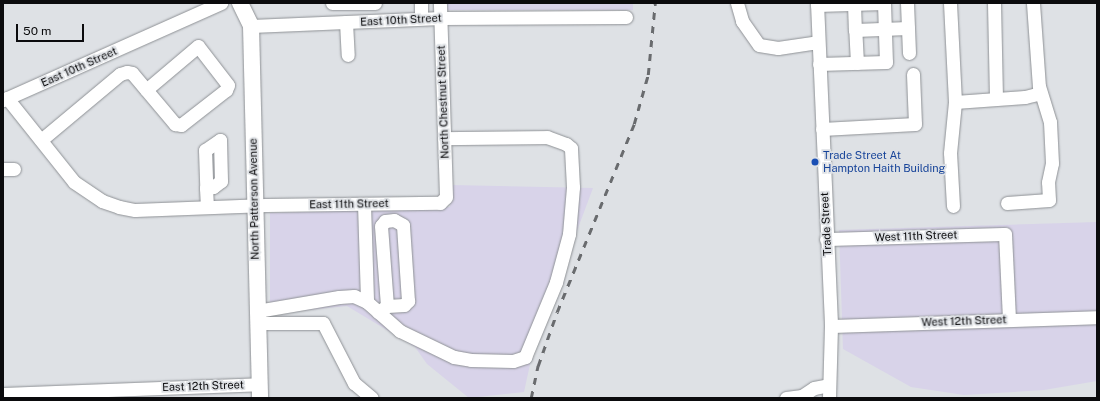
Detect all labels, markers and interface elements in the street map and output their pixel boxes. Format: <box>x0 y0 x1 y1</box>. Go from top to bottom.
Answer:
street label: East 10th Street <box>360 11 442 29</box>
scale bar <box>18 16 86 42</box>
text: 50 m <box>23 24 51 38</box>
street label: East 10th Street <box>39 44 119 90</box>
street label: North Chestnut Street <box>434 45 452 159</box>
street label: North Patterson Avenue <box>246 138 262 260</box>
place label: Trade Street At Hampton Haith Building <box>823 149 945 175</box>
marker: Trade Street At Hampton Haith Building <box>810 157 820 167</box>
street label: Trade Street <box>818 192 834 256</box>
street label: East 11th Street <box>309 197 389 211</box>
street label: West 11th Street <box>874 228 958 244</box>
street label: West 12th Street <box>921 313 1007 329</box>
street label: East 12th Street <box>162 378 244 394</box>

